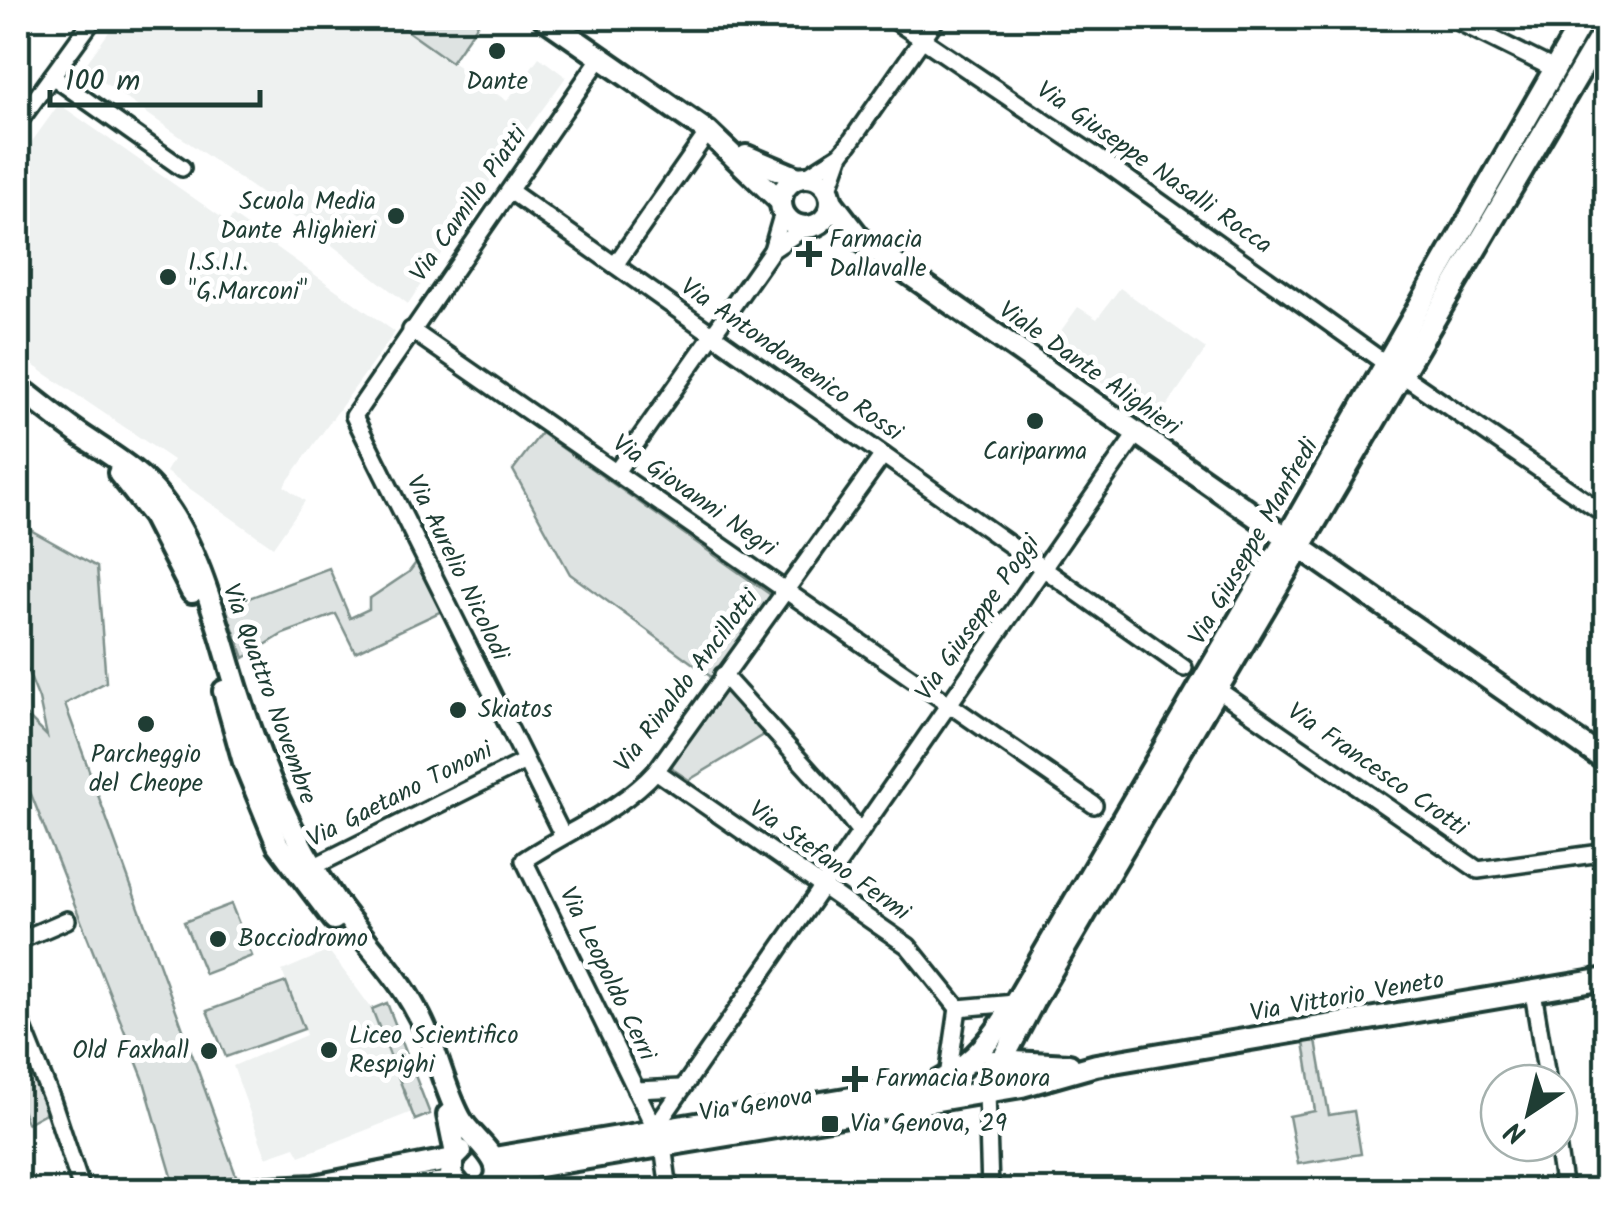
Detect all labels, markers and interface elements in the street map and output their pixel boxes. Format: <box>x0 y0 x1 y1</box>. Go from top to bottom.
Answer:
marker: Dante <box>486 40 508 62</box>
scale bar <box>50 45 260 107</box>
text: 100 m <box>65 58 140 106</box>
place label: Dante <box>466 62 528 102</box>
street label: Via Giuseppe Nasalli Rocca <box>1028 71 1280 265</box>
street label: Via Camillo Piatti <box>400 116 539 291</box>
place label: Scuola Media Dante Alighieri <box>220 182 377 251</box>
marker: Scuola Media Dante Alighieri <box>385 205 407 227</box>
place label: Farmacia Dallavalle <box>829 220 927 289</box>
place label: I.S.I.I. "G.Marconi" <box>188 243 307 312</box>
marker: Farmacia Dallavalle <box>798 243 820 265</box>
marker: I.S.I.I. "G.Marconi" <box>157 266 179 288</box>
street label: Via Antondomenico Rossi <box>672 268 911 453</box>
street label: Viale Dante Alighieri <box>990 291 1189 447</box>
marker: Cariparma <box>1024 410 1046 432</box>
street label: Via Giovanni Negri <box>604 424 785 568</box>
street label: Via Giuseppe Manfredi <box>1178 430 1330 653</box>
place label: Cariparma <box>983 432 1087 472</box>
street label: Via Aurelio Nicolodi <box>395 468 520 669</box>
street label: Via Giuseppe Poggi <box>905 525 1051 710</box>
street label: Via Quattro Novembre <box>210 578 328 810</box>
street label: Via Rinaldo Ancillotti <box>605 580 770 781</box>
place label: Skiatos <box>478 690 553 730</box>
street label: Via Francesco Crotti <box>1278 693 1476 848</box>
marker: Skiatos <box>447 699 469 721</box>
marker: Parcheggio del Cheope <box>135 713 157 735</box>
street label: Via Gaetano Tononi <box>300 730 501 859</box>
place label: Parcheggio del Cheope <box>89 735 203 804</box>
street label: Via Stefano Fermi <box>740 790 919 932</box>
street label: Via Leopoldo Cerri <box>548 880 667 1069</box>
place label: Bocciodromo <box>238 919 368 959</box>
marker: Bocciodromo <box>207 928 229 950</box>
street label: Via Vittorio Veneto <box>1247 960 1447 1034</box>
place label: Liceo Scientifico Respighi <box>349 1016 519 1085</box>
place label: Old Faxhall <box>72 1031 189 1071</box>
marker: Liceo Scientifico Respighi <box>318 1039 340 1061</box>
marker: Old Faxhall <box>198 1040 220 1062</box>
place label: Farmacia Bonora <box>875 1059 1050 1099</box>
north arrow <box>1479 1063 1579 1163</box>
marker: Farmacia Bonora <box>844 1068 866 1090</box>
street label: Via Genova <box>696 1076 816 1134</box>
place label: Via Genova, 29 <box>850 1104 1007 1144</box>
text: N <box>1496 1108 1536 1155</box>
marker: Via Genova, 29 <box>819 1113 841 1135</box>

